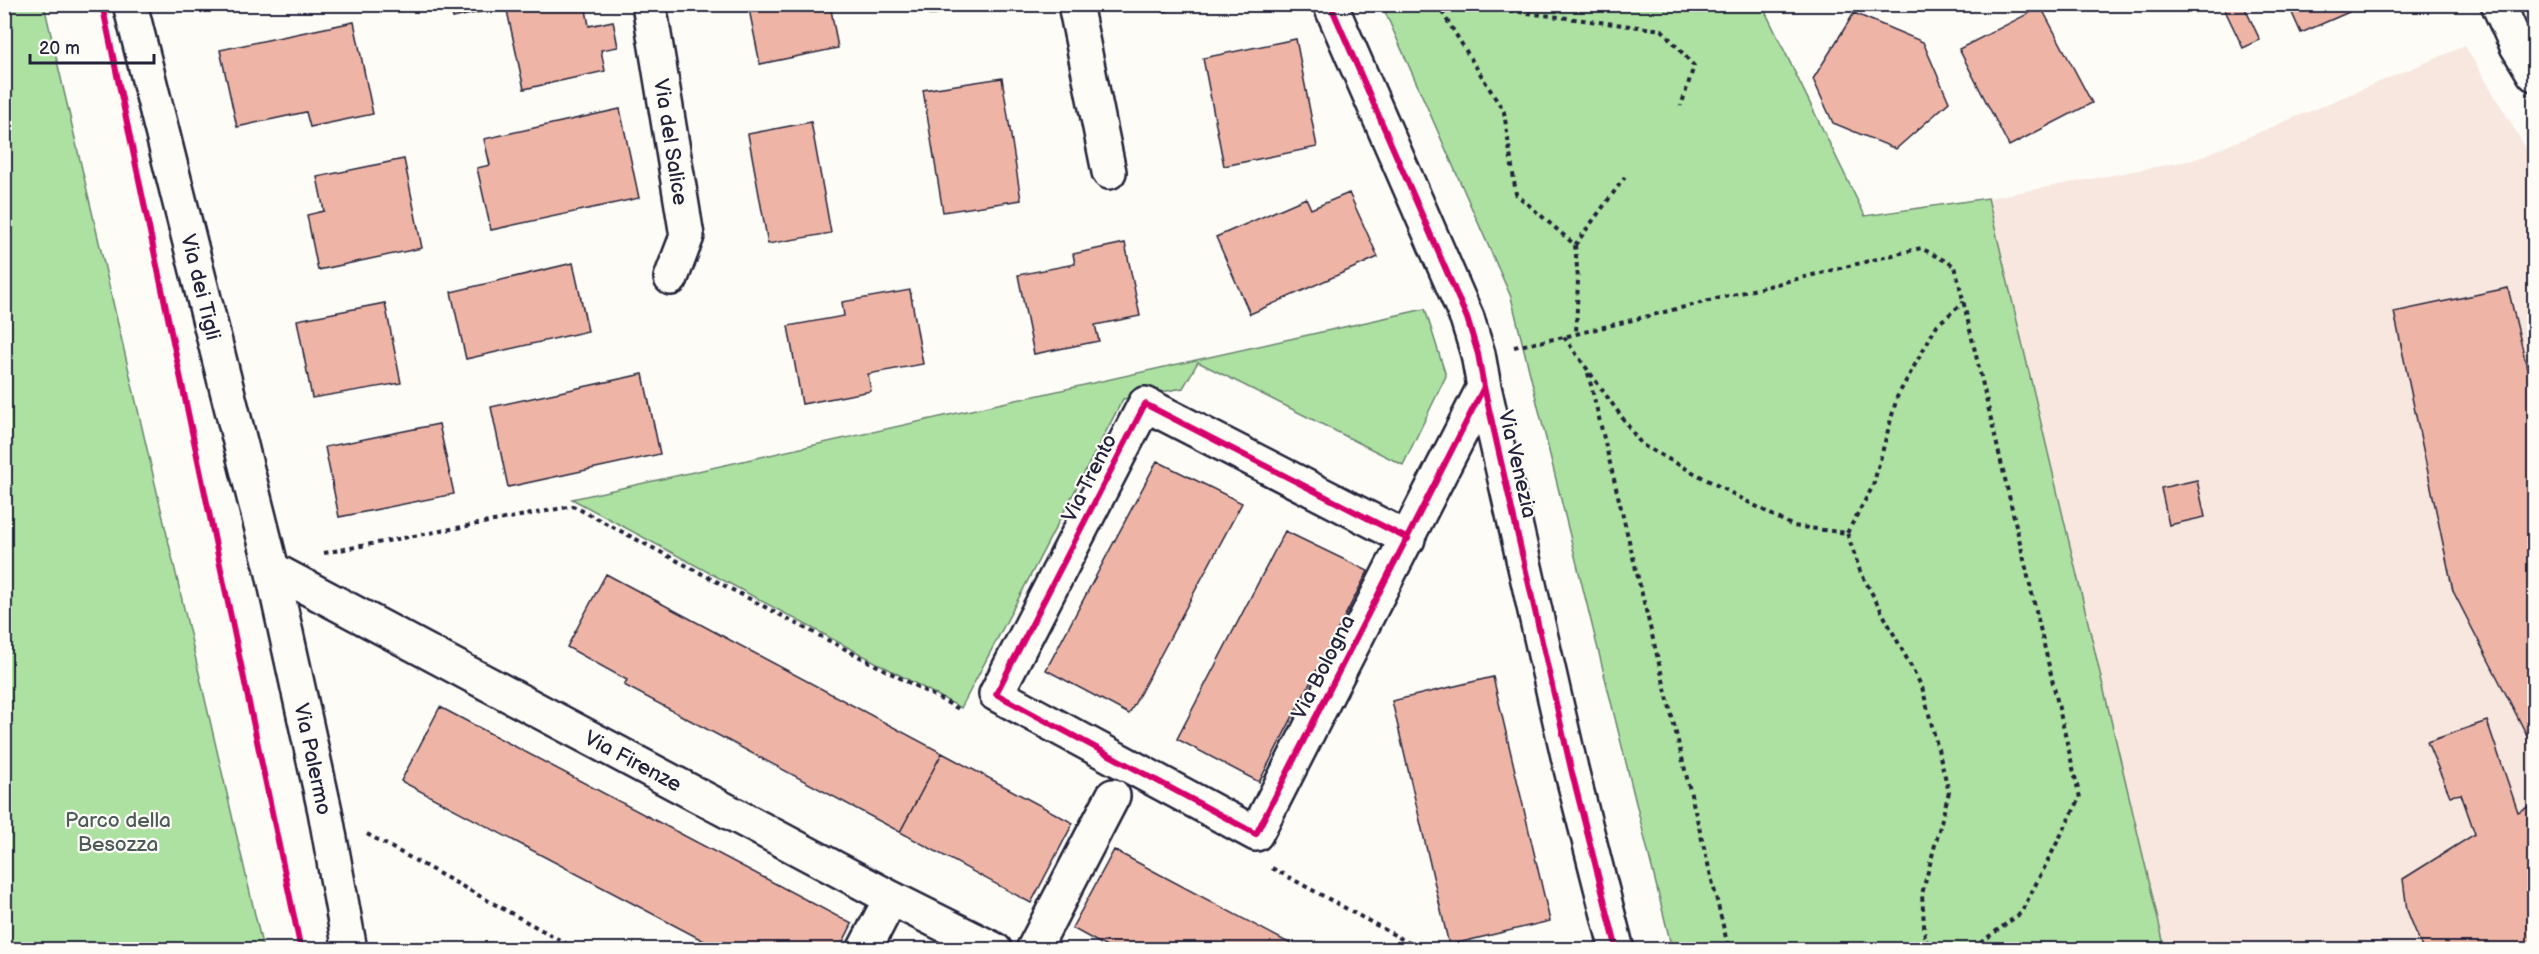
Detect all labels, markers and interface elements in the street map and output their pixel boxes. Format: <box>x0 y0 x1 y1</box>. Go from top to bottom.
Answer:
scale bar <box>30 27 154 65</box>
text: 20 m <box>39 38 80 59</box>
street label: Via del Salice <box>648 77 693 207</box>
street label: Via dei Tigli <box>175 232 226 343</box>
street label: Via Venezia <box>1493 408 1542 520</box>
street label: Via Trento <box>1057 430 1122 526</box>
street label: Via Bologna <box>1286 611 1360 724</box>
street label: Via Palermo <box>288 701 337 817</box>
street label: Via Firenze <box>580 725 686 797</box>
park label: Parco della Besozza <box>65 808 171 857</box>

